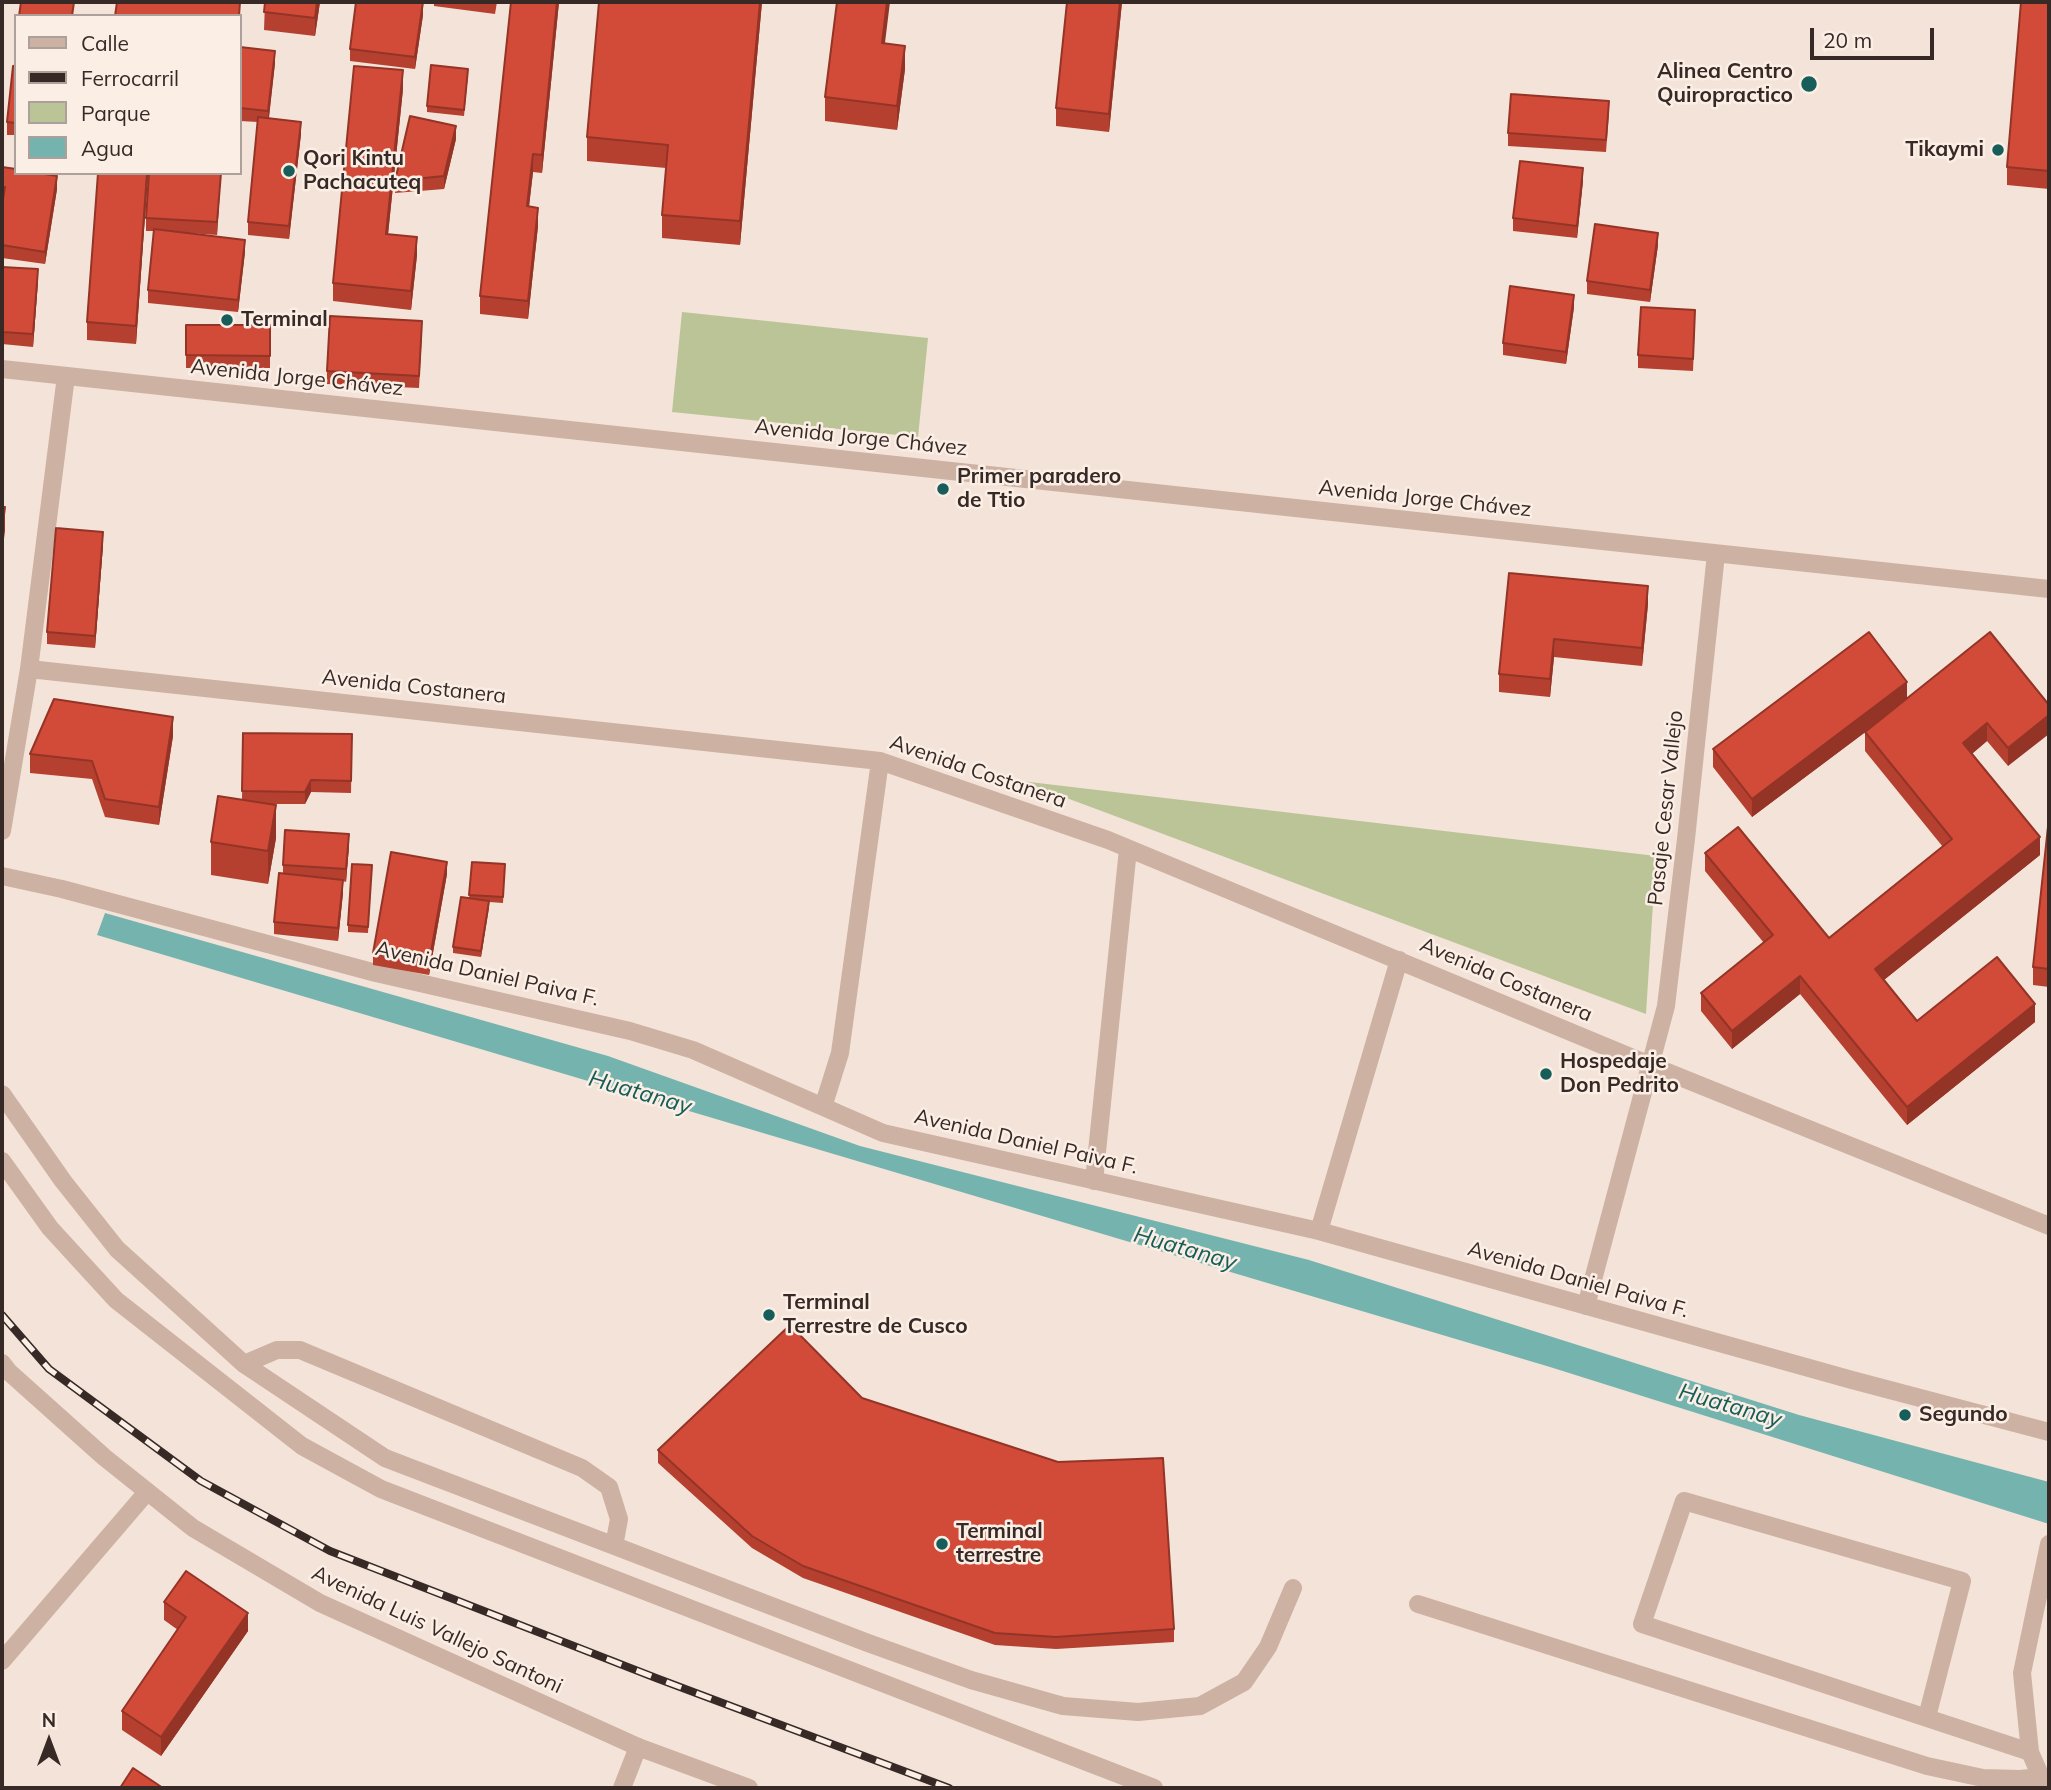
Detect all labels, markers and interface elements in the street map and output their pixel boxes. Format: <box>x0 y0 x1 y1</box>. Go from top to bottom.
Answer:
legend <box>14 14 242 175</box>
scale bar <box>1813 14 1937 58</box>
text: 20 m <box>1823 27 1872 53</box>
text: Calle <box>81 30 129 56</box>
place label: Alinea Centro Quiropractico <box>1657 59 1793 109</box>
text: Ferrocarril <box>81 65 179 91</box>
marker: Alinea Centro Quiropractico <box>1799 74 1819 94</box>
text: Parque <box>81 100 150 126</box>
text: Agua <box>81 135 134 161</box>
place label: Tikaymi <box>1905 137 1984 163</box>
marker: Tikaymi <box>1990 142 2006 158</box>
place label: Qori Kintu Pachacuteq <box>303 146 421 196</box>
marker: Qori Kintu Pachacuteq <box>281 163 297 179</box>
place label: Terminal <box>241 307 328 333</box>
marker: Terminal <box>219 312 235 328</box>
street label: Avenida Jorge Chávez <box>189 354 405 402</box>
street label: Avenida Jorge Chávez <box>753 414 969 462</box>
place label: Primer paradero de Ttio <box>957 464 1121 514</box>
street label: Avenida Jorge Chávez <box>1317 475 1533 523</box>
marker: Primer paradero de Ttio <box>935 481 951 497</box>
street label: Avenida Costanera <box>321 665 507 709</box>
street label: Pasaje Cesar Vallejo <box>1643 709 1689 907</box>
street label: Avenida Costanera <box>886 730 1070 814</box>
street label: Avenida Costanera <box>1416 932 1596 1028</box>
street label: Avenida Daniel Paiva F. <box>373 936 601 1012</box>
place label: Hospedaje Don Pedrito <box>1560 1049 1679 1099</box>
water label: Huatanay <box>585 1065 695 1121</box>
marker: Hospedaje Don Pedrito <box>1538 1066 1554 1082</box>
street label: Avenida Daniel Paiva F. <box>912 1104 1140 1180</box>
water label: Huatanay <box>1130 1221 1240 1277</box>
street label: Avenida Daniel Paiva F. <box>1465 1236 1691 1324</box>
place label: Terminal Terrestre de Cusco <box>783 1290 968 1340</box>
marker: Terminal Terrestre de Cusco <box>761 1307 777 1323</box>
water label: Huatanay <box>1675 1378 1785 1434</box>
place label: Segundo <box>1919 1402 2008 1428</box>
marker: Segundo <box>1897 1407 1913 1423</box>
place label: Terminal terrestre <box>956 1519 1043 1569</box>
marker: Terminal terrestre <box>934 1536 950 1552</box>
street label: Avenida Luis Vallejo Santoni <box>308 1561 566 1699</box>
north arrow <box>14 1706 84 1776</box>
text: N <box>42 1708 56 1732</box>

